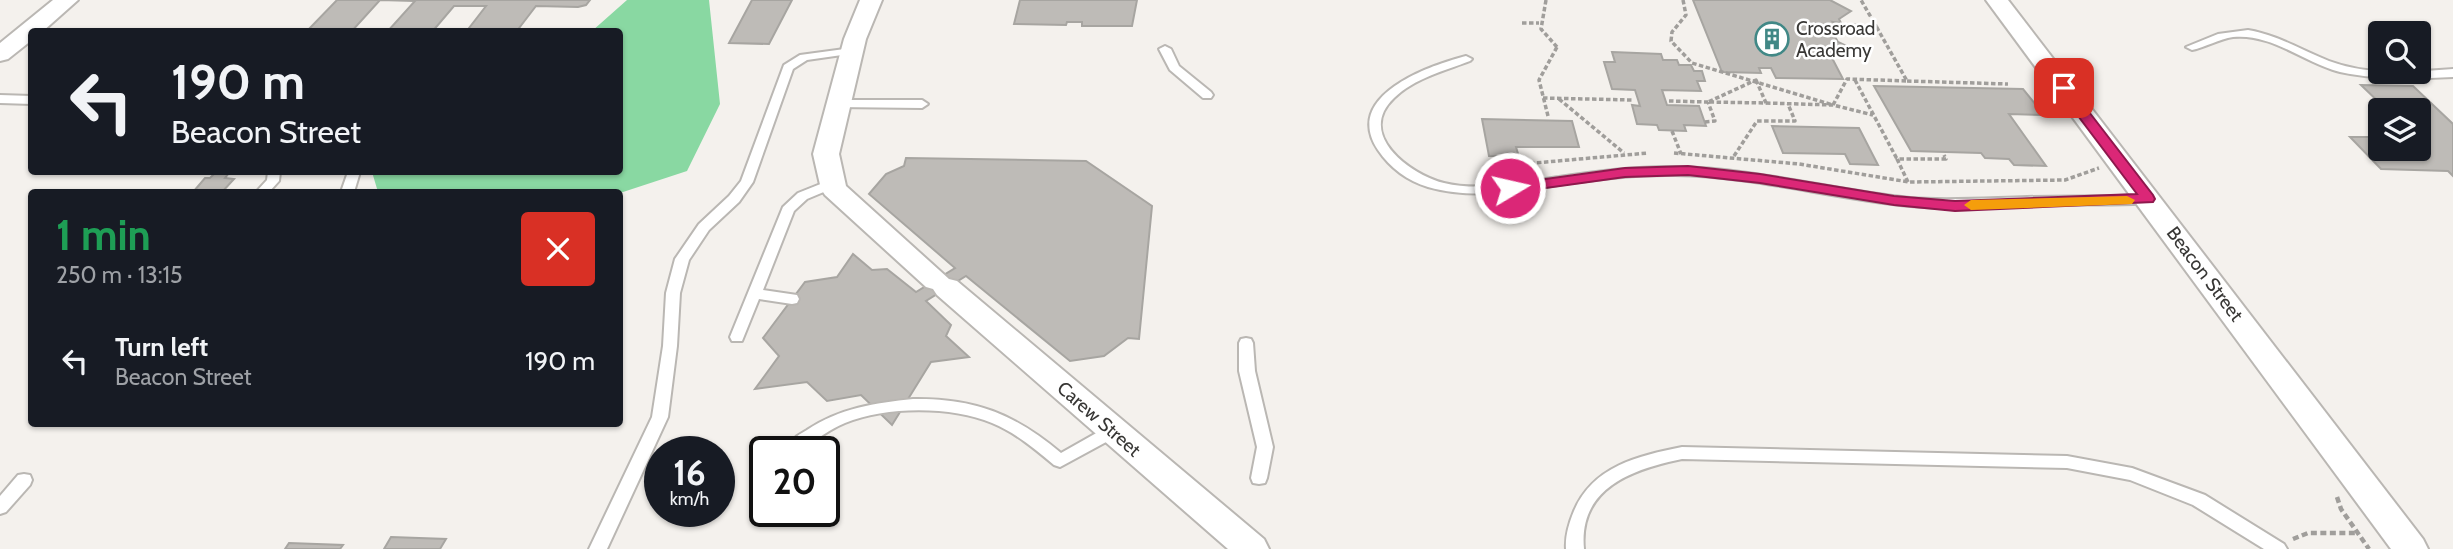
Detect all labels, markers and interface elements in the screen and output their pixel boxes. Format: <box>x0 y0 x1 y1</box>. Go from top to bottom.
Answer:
place label: Crossroad Academy <box>1796 17 1875 62</box>
building icon: Crossroad Academy <box>1753 20 1791 58</box>
map controls <box>2368 21 2431 161</box>
button: search <box>2368 21 2431 84</box>
text: 190 m <box>171 52 305 111</box>
icon: left <box>56 56 147 147</box>
pin <box>2034 58 2094 118</box>
icon: arrive <box>2045 69 2083 107</box>
button: layers <box>2368 98 2431 161</box>
text: Beacon Street <box>171 112 361 151</box>
position arrow <box>1473 151 1547 225</box>
text: 1 min <box>56 209 151 261</box>
button: close <box>521 212 595 286</box>
street label: Beacon Street <box>2162 222 2248 326</box>
text: 250 m · 13:15 <box>56 261 182 289</box>
text: Turn left <box>115 331 208 363</box>
icon: left <box>56 342 94 380</box>
text: 190 m <box>525 345 595 377</box>
text: Beacon Street <box>115 363 252 391</box>
street label: Carew Street <box>1053 376 1146 462</box>
speed limit sign: 20 <box>749 436 840 527</box>
text: 16 <box>673 451 706 494</box>
text: km/h <box>670 488 709 510</box>

